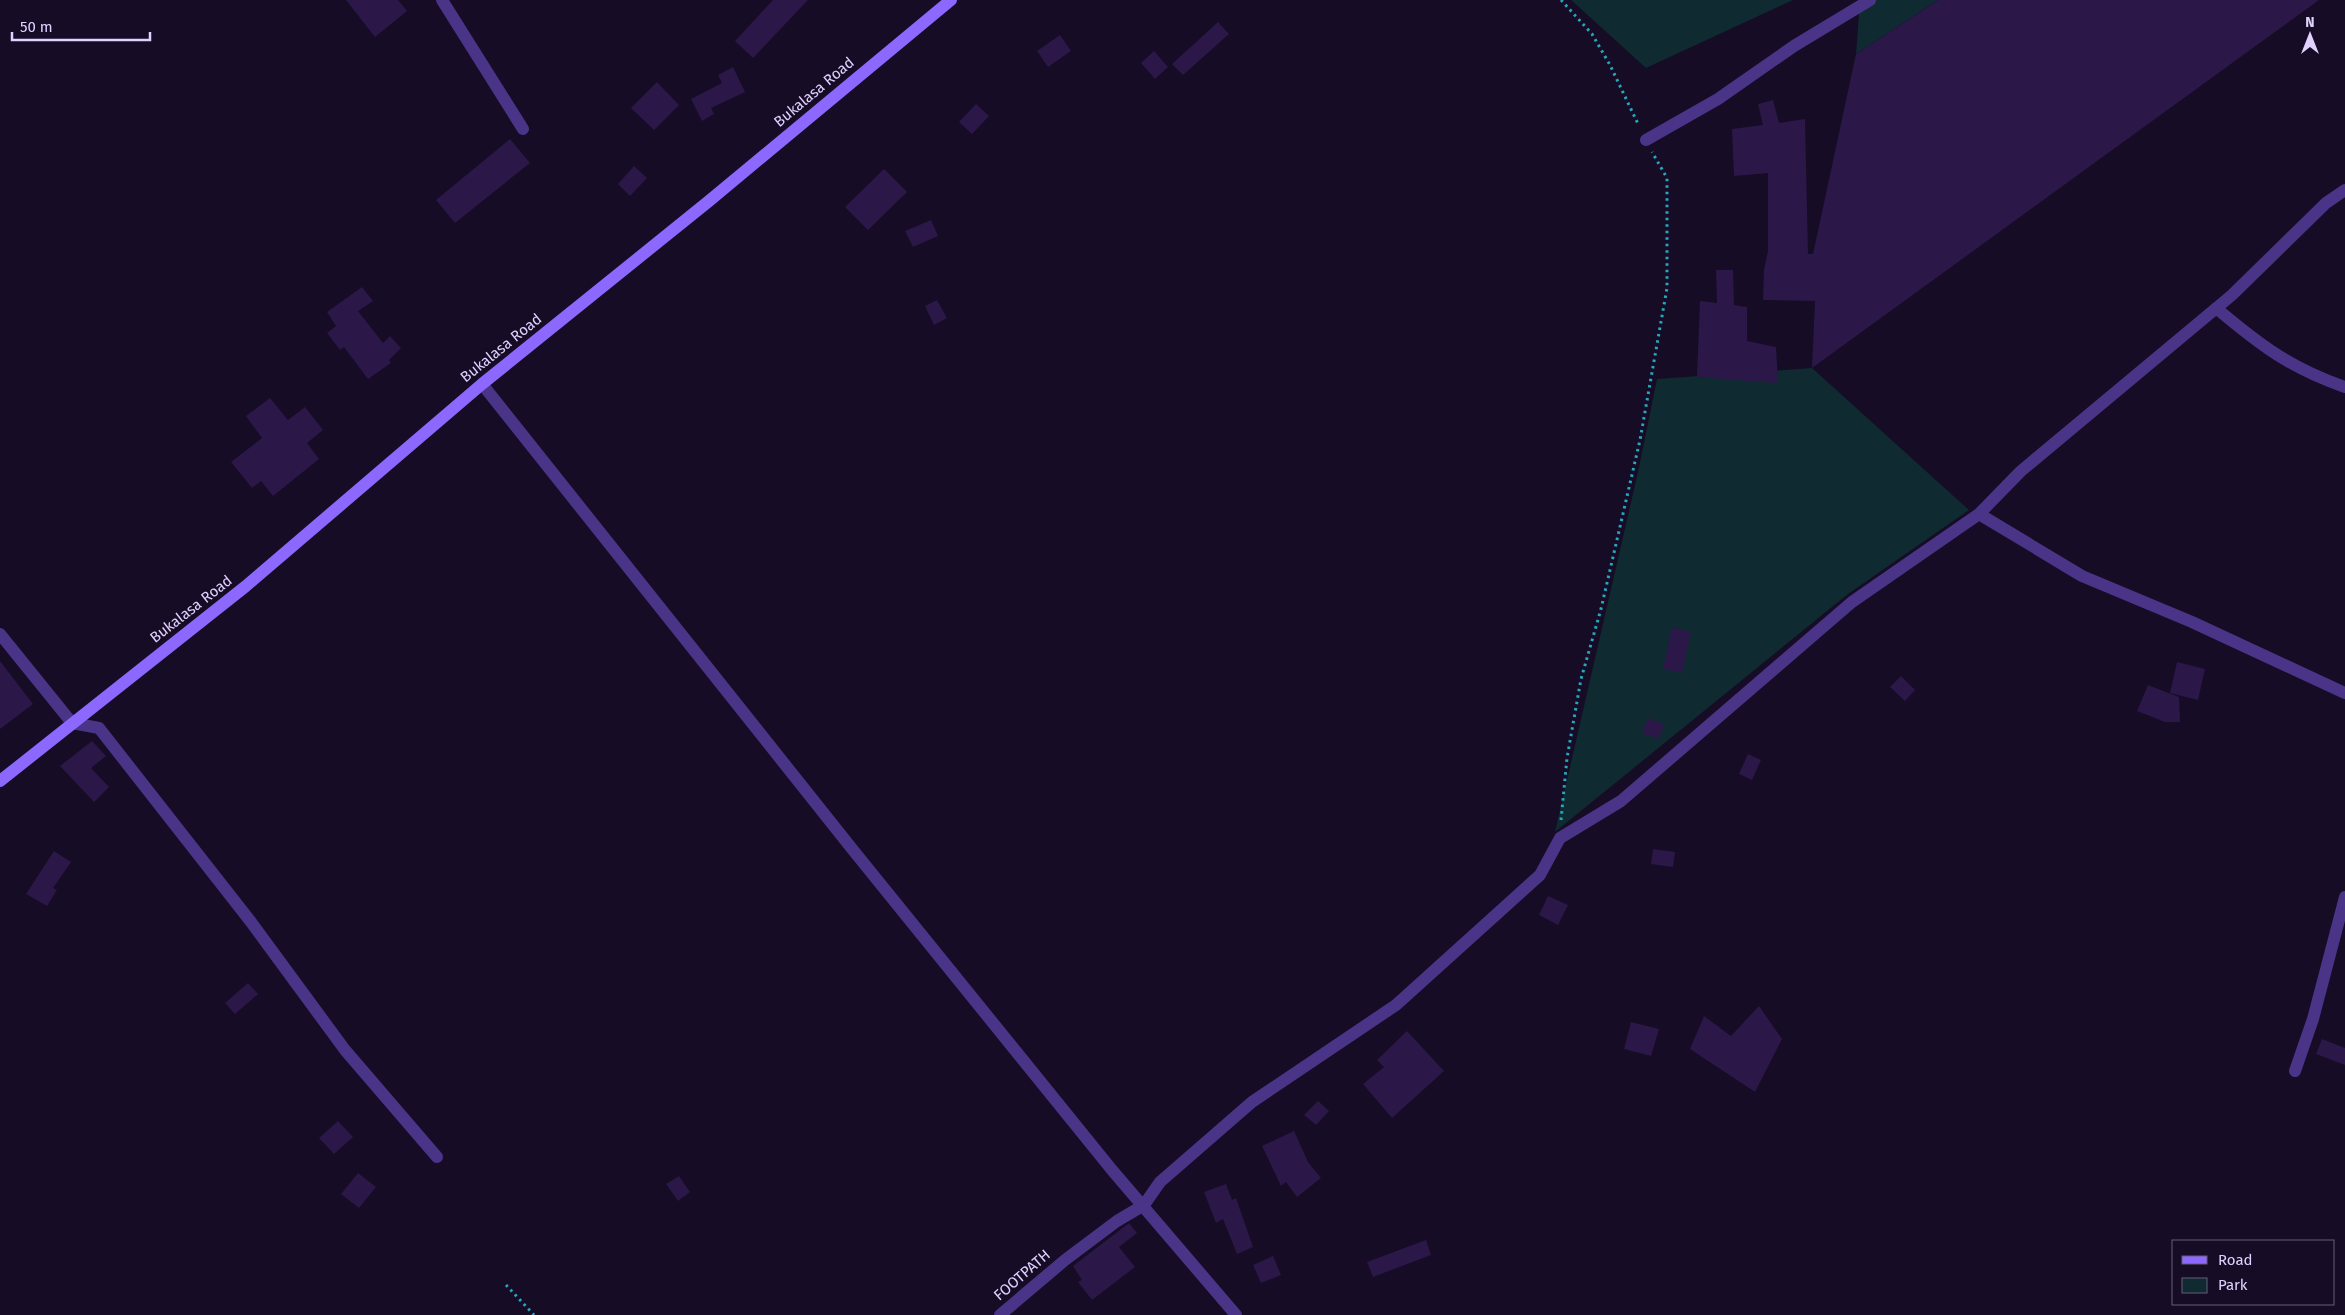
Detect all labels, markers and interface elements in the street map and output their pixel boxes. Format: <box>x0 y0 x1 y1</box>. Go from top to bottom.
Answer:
scale bar <box>12 10 150 42</box>
north arrow <box>2285 10 2335 60</box>
text: N <box>2305 14 2315 31</box>
text: 50 m <box>20 18 53 36</box>
street label: Bukalasa Road <box>770 53 858 131</box>
street label: Bukalasa Road <box>457 310 545 386</box>
street label: Bukalasa Road <box>146 571 236 647</box>
legend <box>2172 1240 2335 1305</box>
street label: FOOTPATH <box>990 1246 1054 1304</box>
text: Road <box>2218 1251 2253 1269</box>
text: Park <box>2218 1276 2248 1294</box>

